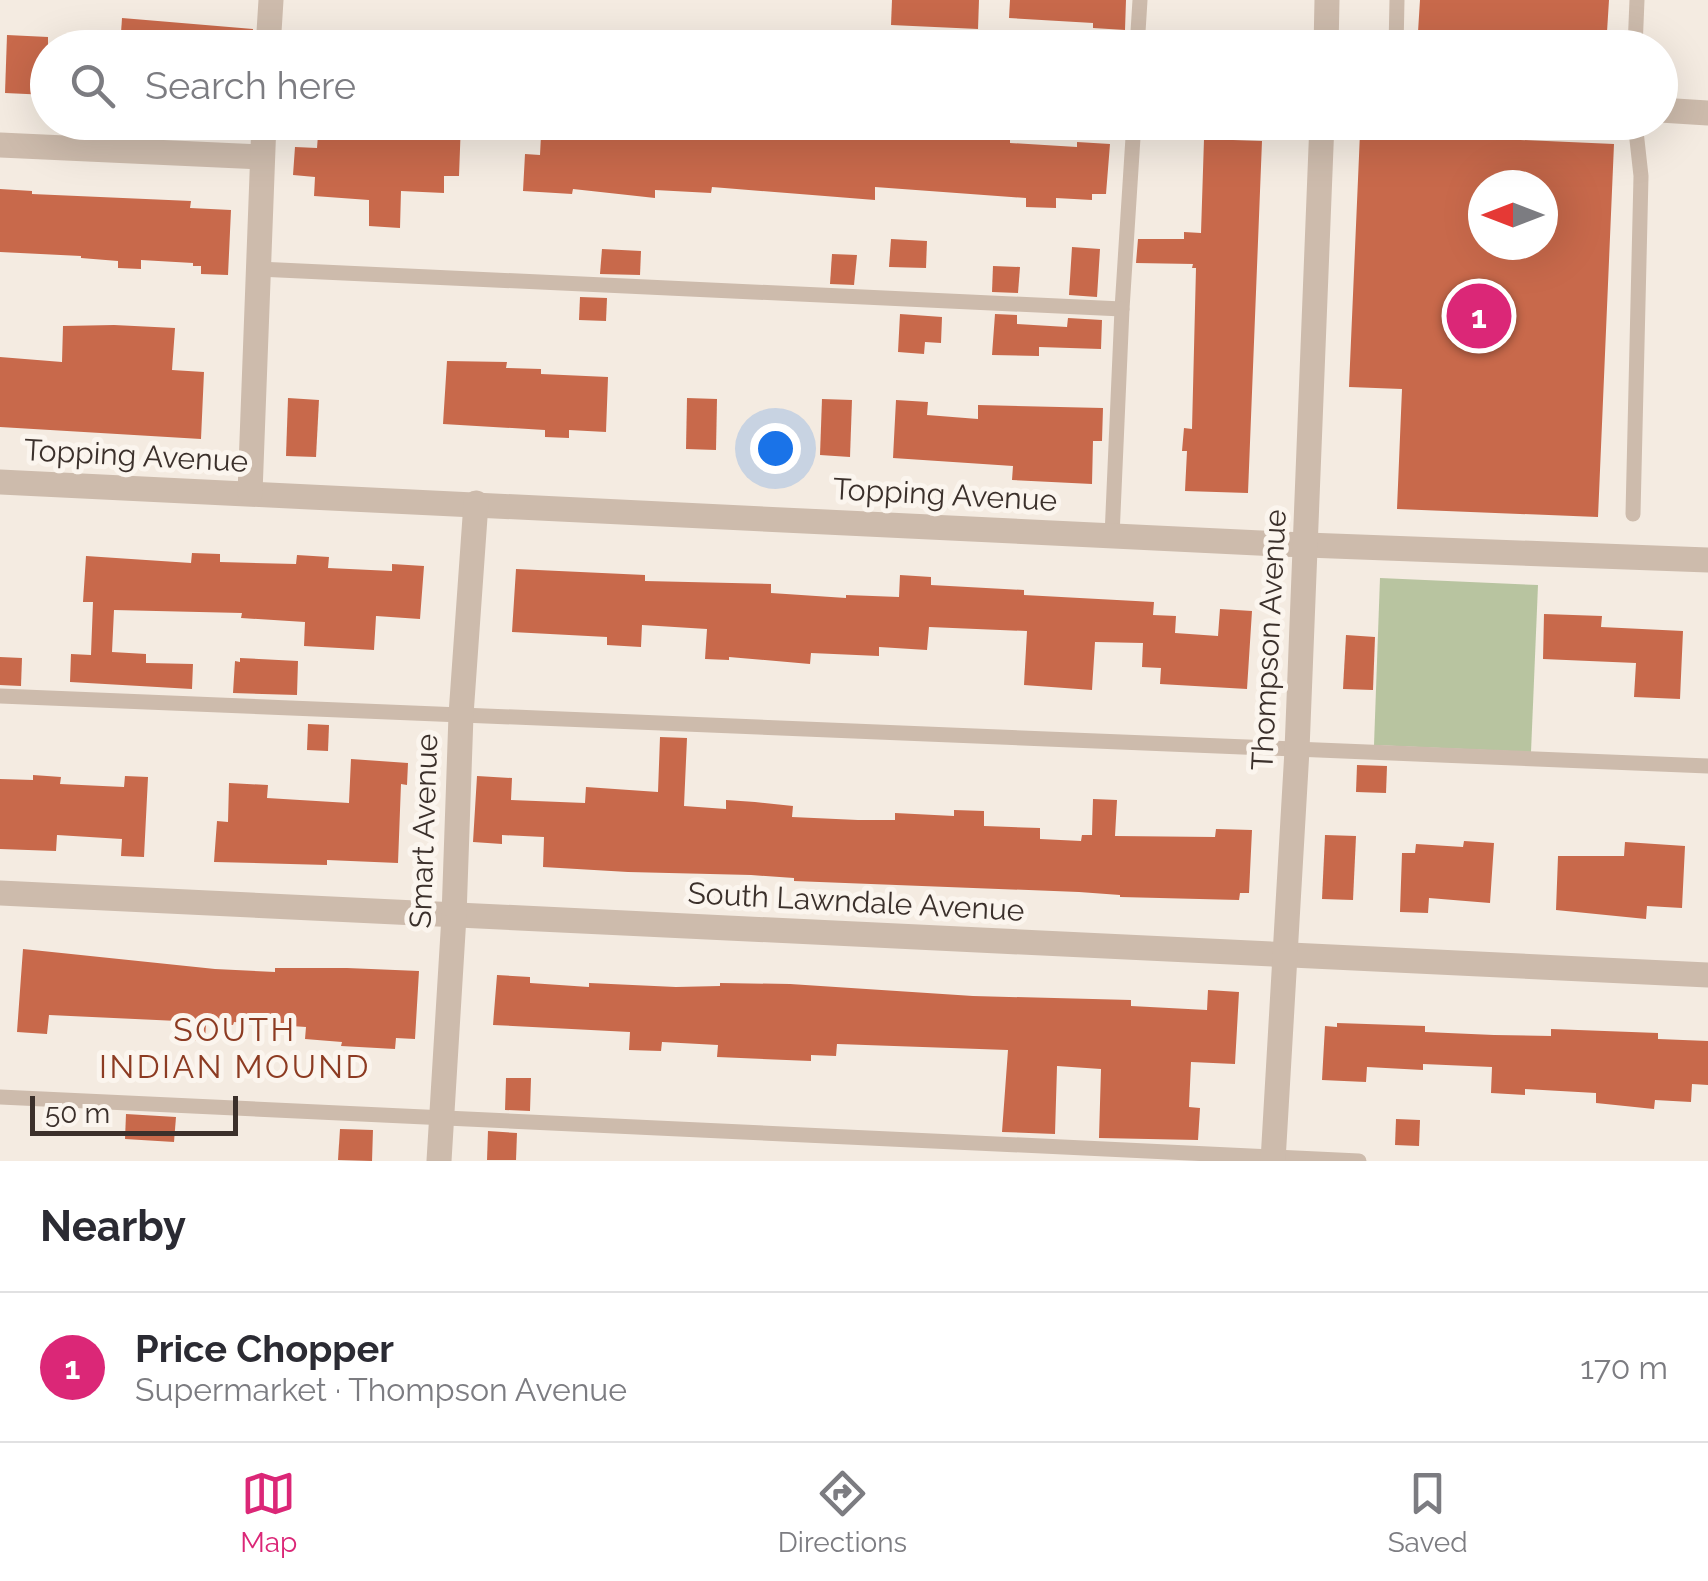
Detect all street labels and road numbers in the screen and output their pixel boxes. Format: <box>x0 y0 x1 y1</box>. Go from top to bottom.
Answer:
street label: Topping Avenue <box>23 432 249 479</box>
street label: Topping Avenue <box>832 471 1058 518</box>
street label: Thompson Avenue <box>1244 508 1293 771</box>
street label: Smart Avenue <box>403 733 444 929</box>
street label: South Lawndale Avenue <box>687 875 1025 928</box>

